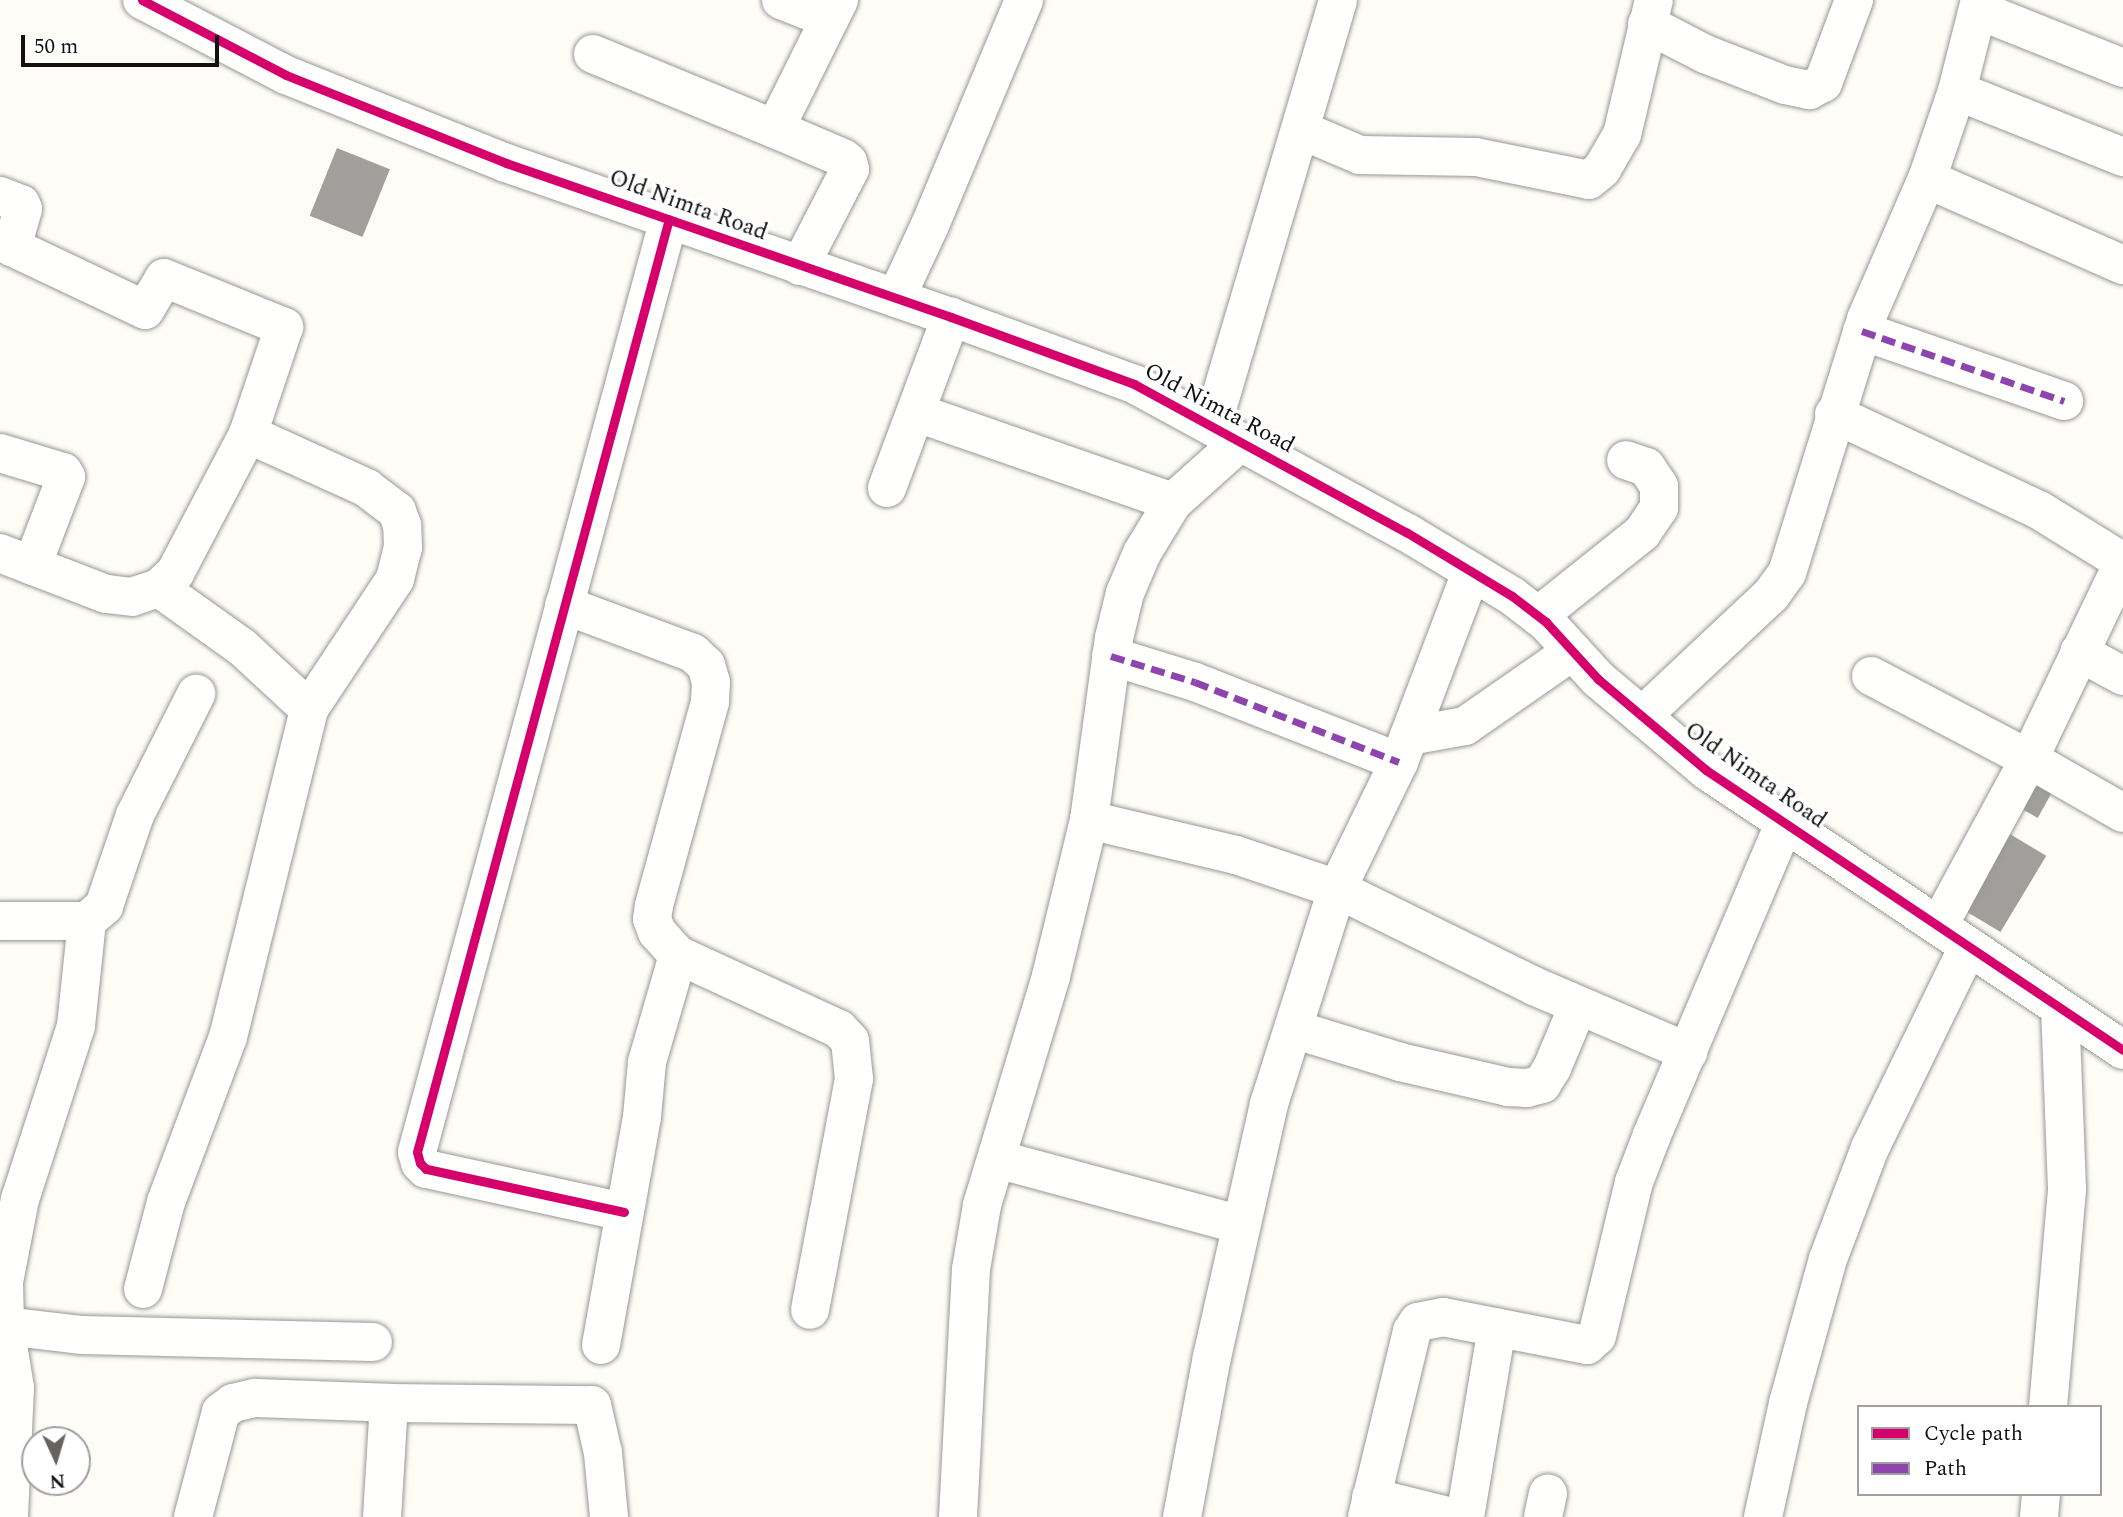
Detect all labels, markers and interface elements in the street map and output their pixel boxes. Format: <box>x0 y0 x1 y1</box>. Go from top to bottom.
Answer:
scale bar <box>24 21 222 65</box>
text: 50 m <box>34 31 78 63</box>
street label: Old Nimta Road <box>605 165 771 247</box>
street label: Old Nimta Road <box>1139 358 1299 460</box>
street label: Old Nimta Road <box>1679 717 1831 835</box>
legend <box>1857 1405 2102 1496</box>
text: Cycle path <box>1924 1418 2023 1450</box>
north arrow <box>21 1426 91 1496</box>
text: Path <box>1924 1453 1967 1485</box>
text: N <box>49 1465 66 1495</box>

